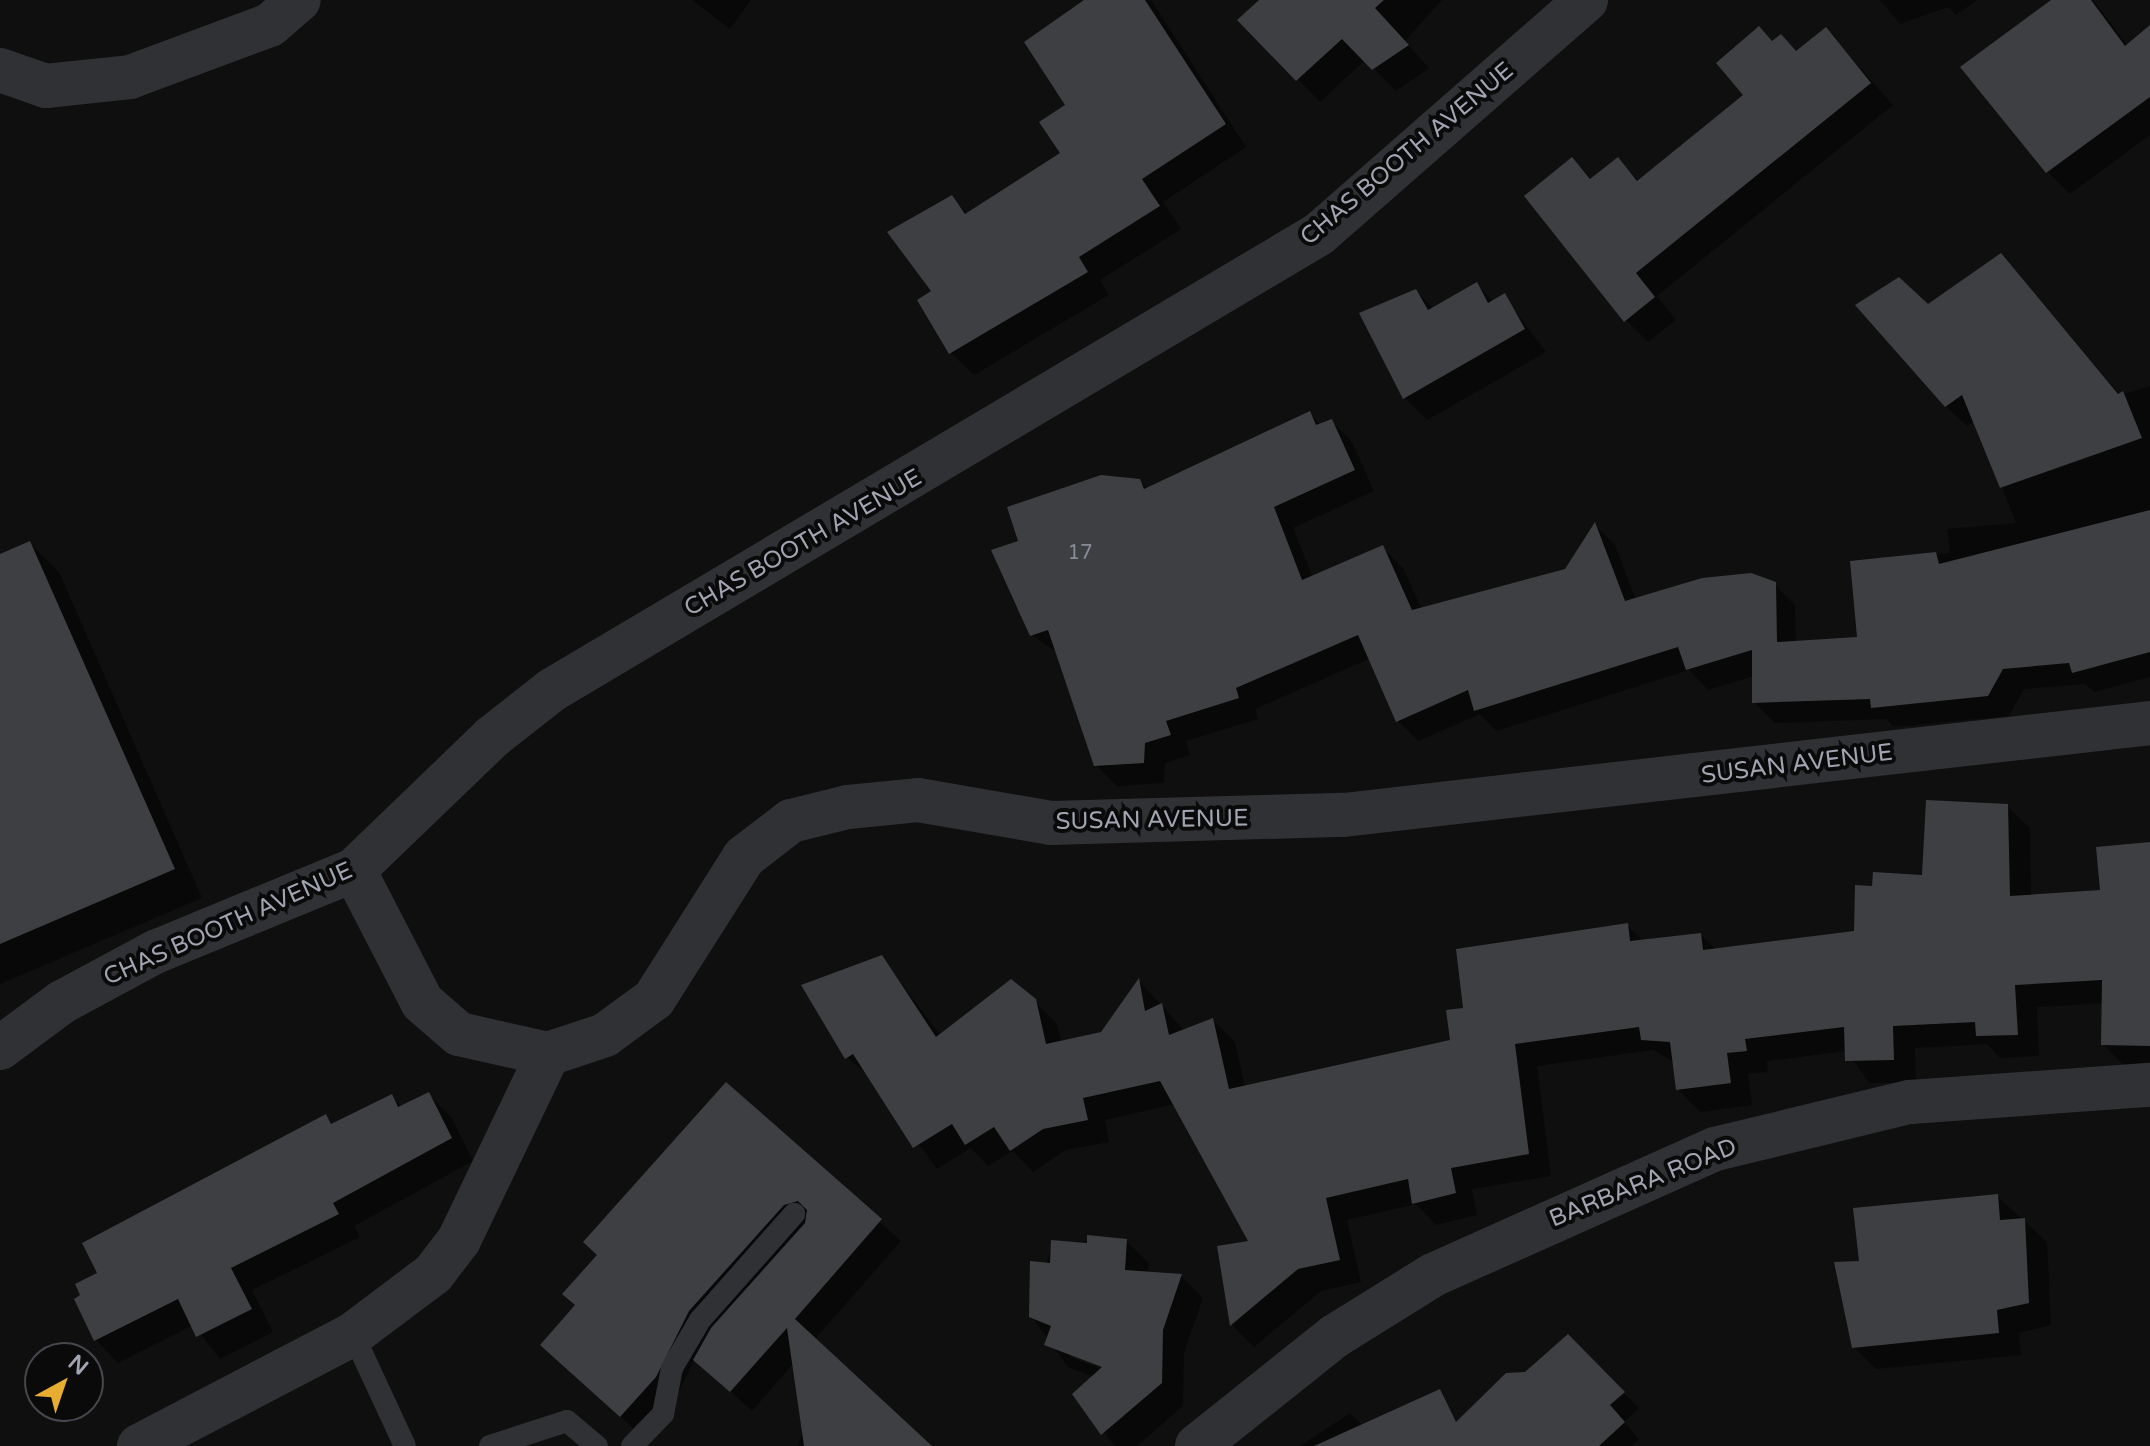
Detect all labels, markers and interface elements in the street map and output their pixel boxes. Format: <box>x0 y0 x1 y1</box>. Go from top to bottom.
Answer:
street label: CHAS BOOTH AVENUE <box>1295 56 1519 252</box>
street label: CHAS BOOTH AVENUE <box>679 463 927 623</box>
house number: 17 <box>1067 541 1093 565</box>
street label: SUSAN AVENUE <box>1700 738 1894 790</box>
street label: SUSAN AVENUE <box>1055 804 1249 836</box>
street label: CHAS BOOTH AVENUE <box>99 856 357 992</box>
street label: BARBARA ROAD <box>1545 1132 1741 1234</box>
north arrow <box>24 1342 104 1422</box>
text: N <box>63 1350 93 1381</box>

